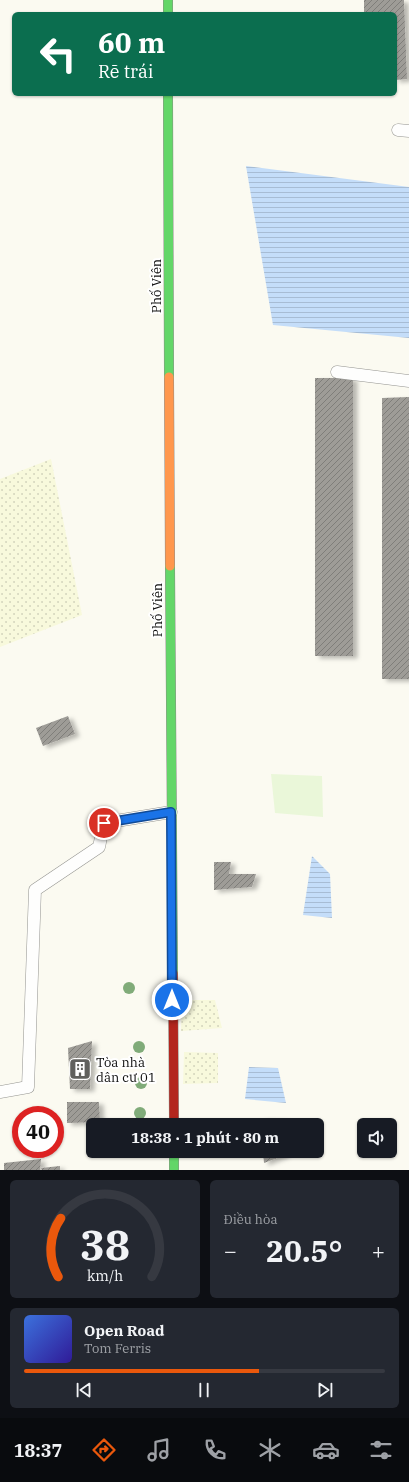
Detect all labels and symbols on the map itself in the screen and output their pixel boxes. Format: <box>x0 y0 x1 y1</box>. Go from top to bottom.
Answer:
street label: Phố Viên <box>148 259 165 313</box>
street label: Phố Viên <box>149 583 166 637</box>
pin <box>87 806 121 840</box>
position arrow <box>151 979 193 1021</box>
place label: Tòa nhà dân cư 01 <box>96 1054 156 1086</box>
building icon: Tòa nhà dân cư 01 <box>67 1056 93 1082</box>
speed limit sign: 40 <box>12 1106 64 1158</box>

